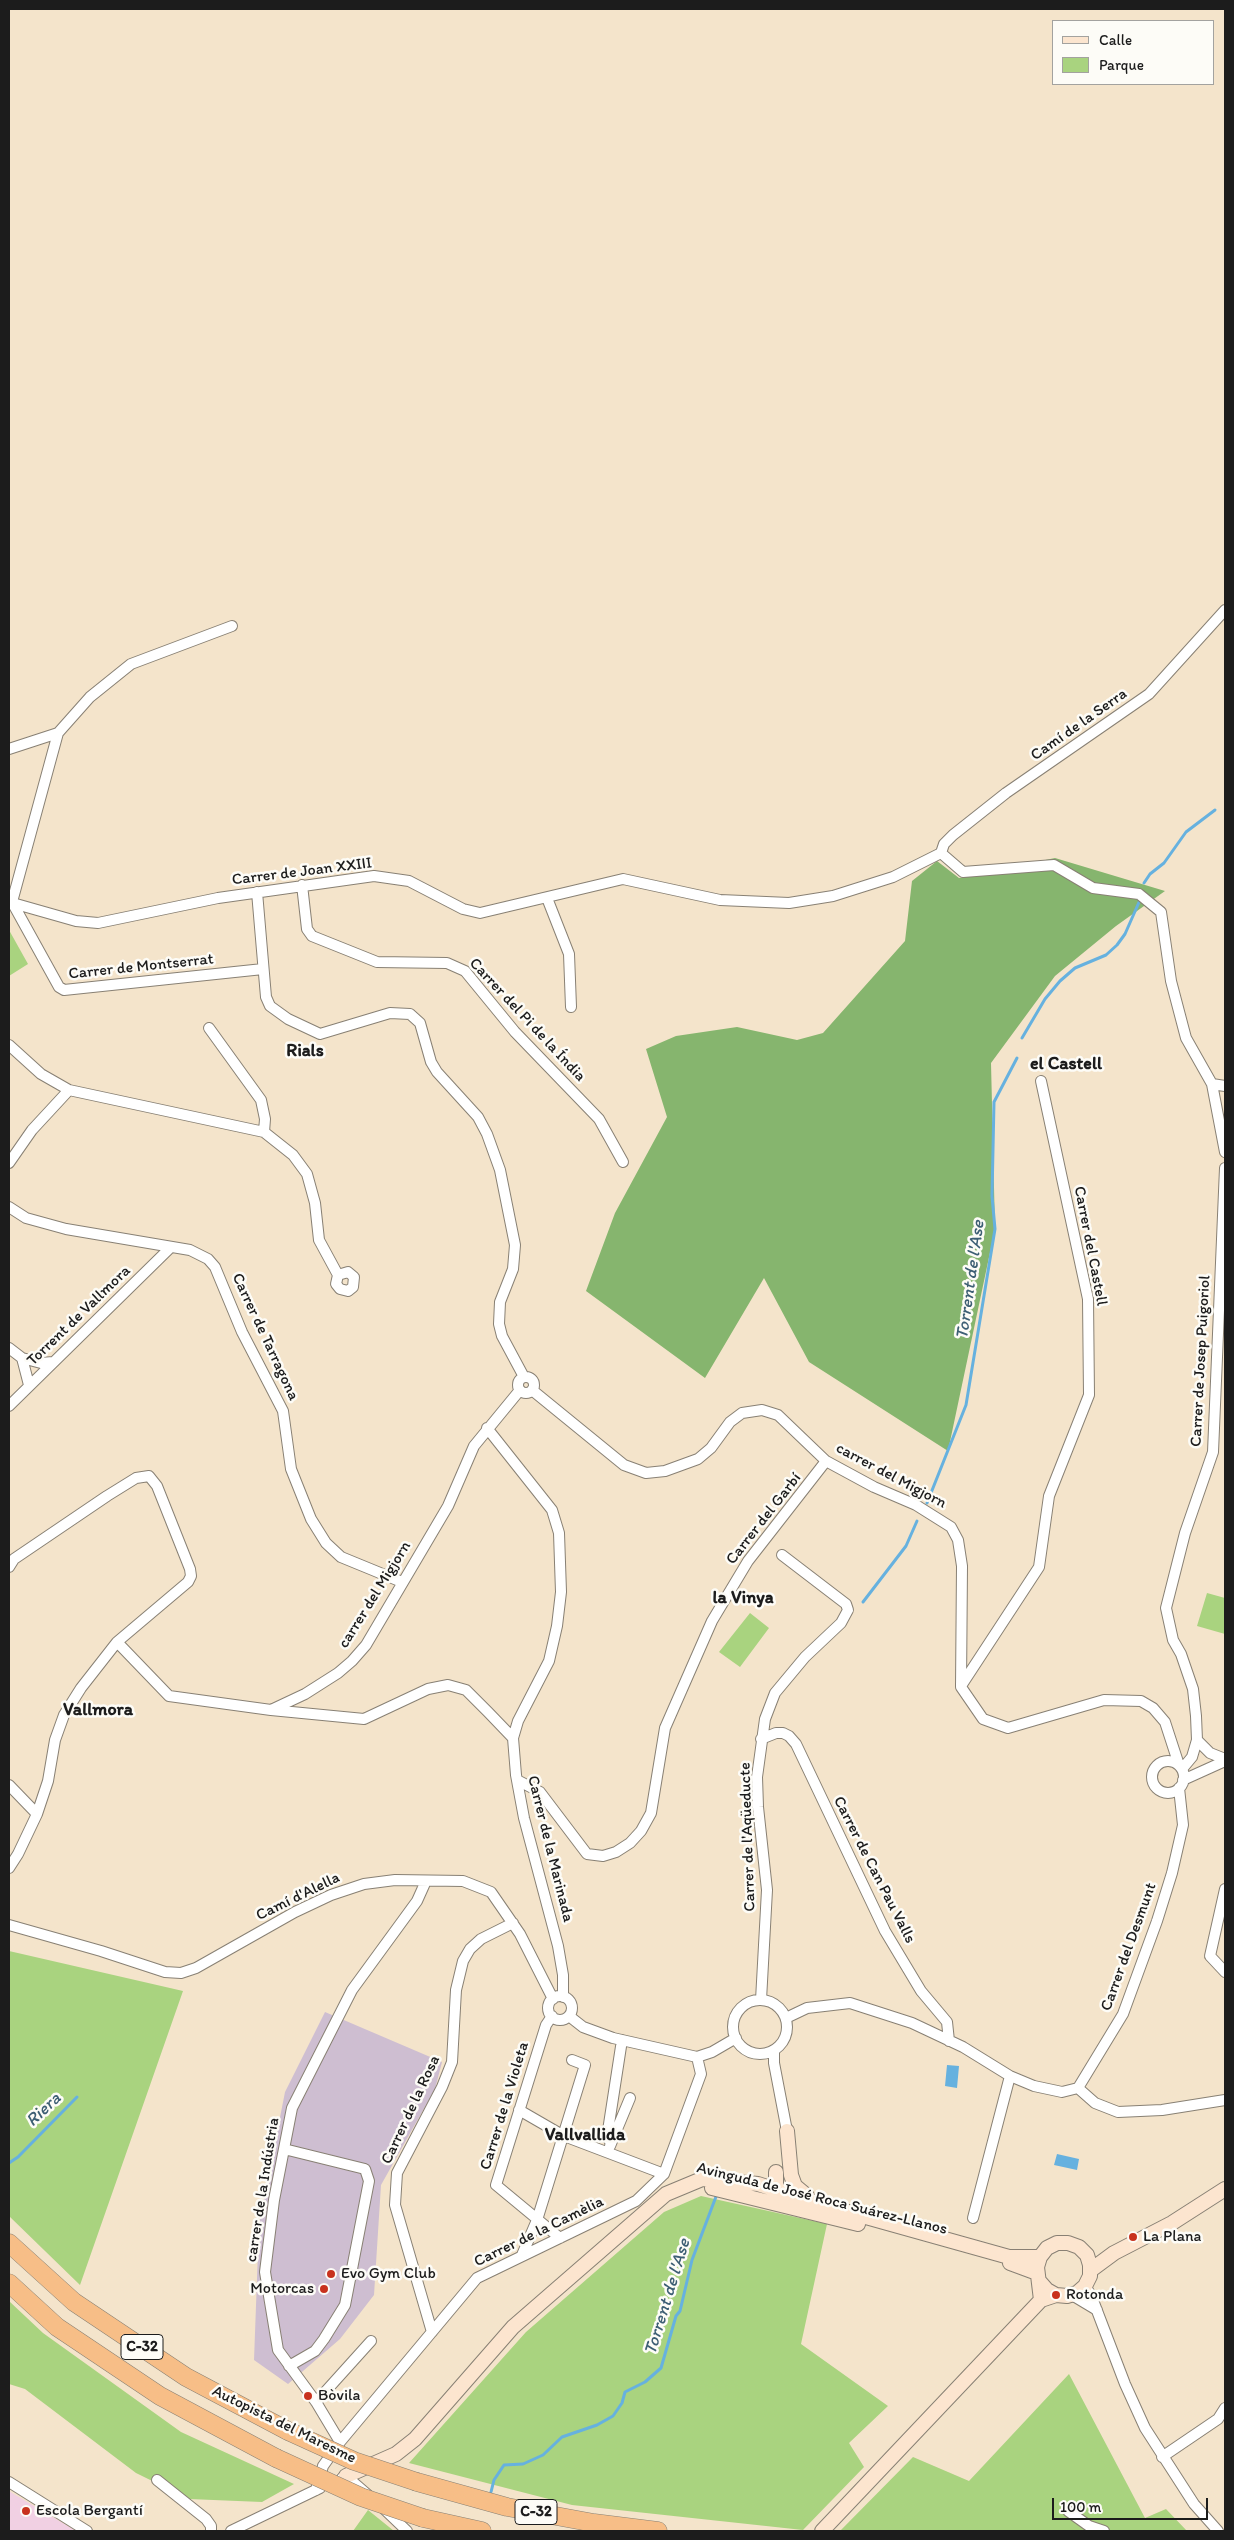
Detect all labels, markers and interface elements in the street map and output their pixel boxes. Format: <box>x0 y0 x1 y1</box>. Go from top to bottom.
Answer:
legend <box>1052 20 1214 85</box>
text: Calle <box>1099 31 1132 49</box>
text: Parque <box>1099 56 1144 74</box>
street label: Camí de la Serra <box>1027 685 1131 765</box>
street label: Carrer de Joan XXIII <box>231 854 373 890</box>
street label: Carrer de Montserrat <box>67 950 215 984</box>
street label: Carrer del Pi de la Índia <box>465 954 589 1086</box>
district label: Rials <box>286 1040 324 1062</box>
district label: el Castell <box>1030 1053 1102 1075</box>
street label: Carrer del Castell <box>1069 1185 1111 1307</box>
water label: Torrent de l'Ase <box>952 1219 990 1341</box>
street label: Torrent de Vallmora <box>23 1262 135 1370</box>
street label: Carrer de Tarragona <box>227 1270 303 1404</box>
street label: Carrer de Josep Puigoriol <box>1187 1275 1215 1447</box>
street label: carrer del Migjorn <box>832 1439 950 1513</box>
street label: Carrer del Garbí <box>722 1469 806 1569</box>
street label: carrer del Migjorn <box>334 1538 416 1652</box>
district label: la Vinya <box>712 1587 774 1609</box>
district label: Vallmora <box>63 1699 133 1721</box>
street label: Carrer de l'Aqüeducte <box>736 1762 760 1912</box>
street label: Carrer de la Marinada <box>523 1774 577 1924</box>
street label: Carrer de Can Pau Valls <box>829 1793 919 1947</box>
street label: Camí d'Alella <box>253 1868 343 1926</box>
street label: Carrer del Desmunt <box>1097 1880 1161 2014</box>
street label: Carrer de la Violeta <box>476 2039 534 2173</box>
street label: Carrer de la Rosa <box>377 2053 445 2167</box>
water label: Riera <box>22 2088 66 2132</box>
street label: carrer de la Indústria <box>242 2116 284 2264</box>
district label: Vallvallida <box>545 2124 625 2146</box>
street label: Avinguda de José Roca Suárez-Llanos <box>695 2159 949 2239</box>
street label: Carrer de la Camèlia <box>471 2192 607 2272</box>
place label: La Plana <box>1143 2227 1201 2247</box>
marker: La Plana <box>1127 2231 1139 2243</box>
water label: Torrent de l'Ase <box>640 2236 696 2358</box>
place label: Evo Gym Club <box>341 2264 436 2284</box>
marker: Evo Gym Club <box>325 2268 337 2280</box>
place label: Motorcas <box>250 2279 314 2299</box>
marker: Motorcas <box>318 2283 330 2295</box>
place label: Rotonda <box>1066 2285 1123 2305</box>
marker: Rotonda <box>1050 2289 1062 2301</box>
road number: C-32 <box>121 2334 163 2360</box>
street label: Autopista del Maresme <box>209 2382 359 2468</box>
place label: Bòvila <box>318 2386 360 2406</box>
marker: Bòvila <box>302 2390 314 2402</box>
scale bar <box>1054 2488 1210 2520</box>
text: 100 m <box>1060 2498 1101 2516</box>
road number: C-32 <box>515 2500 557 2524</box>
place label: Escola Bergantí <box>36 2501 143 2521</box>
marker: Escola Bergantí <box>20 2505 32 2517</box>

